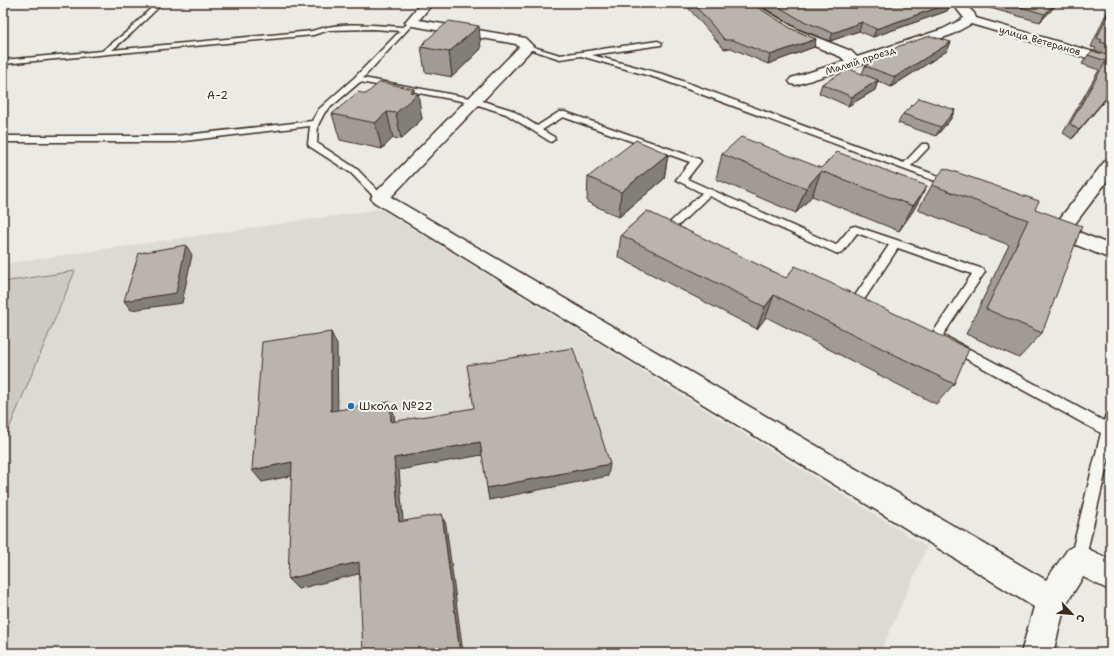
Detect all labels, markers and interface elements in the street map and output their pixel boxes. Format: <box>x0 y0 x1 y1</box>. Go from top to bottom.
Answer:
street label: улица Ветеранов <box>998 23 1082 58</box>
street label: Малый проезд <box>823 43 898 78</box>
district label: А-2 <box>207 88 229 103</box>
place label: Школа №22 <box>359 398 433 414</box>
marker: Школа №22 <box>346 401 356 411</box>
north arrow <box>1052 594 1092 634</box>
text: С <box>1072 612 1089 625</box>

